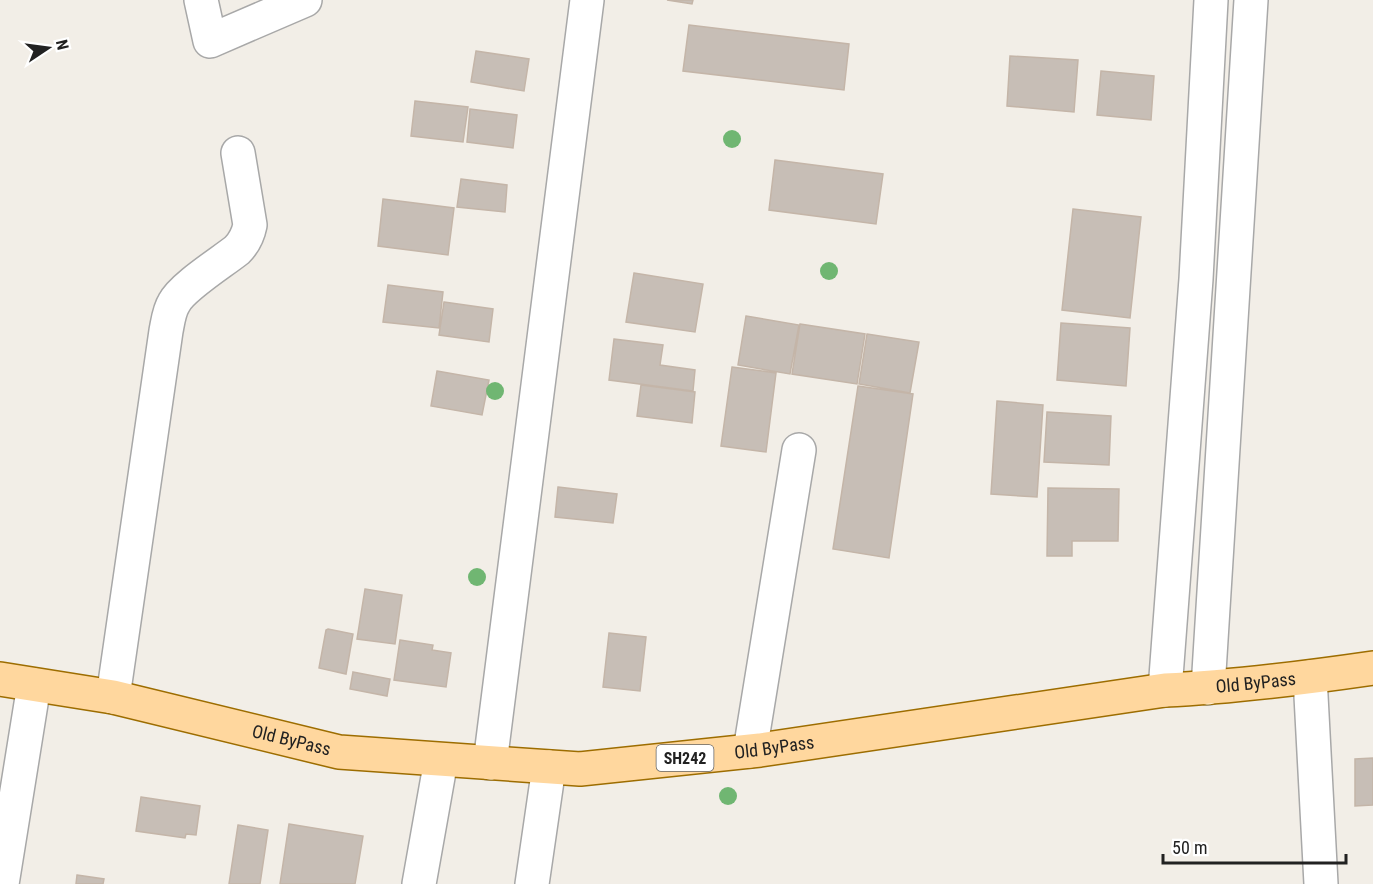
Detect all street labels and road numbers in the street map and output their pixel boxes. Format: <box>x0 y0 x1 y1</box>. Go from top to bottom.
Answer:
street label: Old ByPass <box>1215 668 1297 697</box>
street label: Old ByPass <box>250 720 333 760</box>
street label: Old ByPass <box>733 731 815 763</box>
road number: SH242 <box>656 745 714 771</box>

